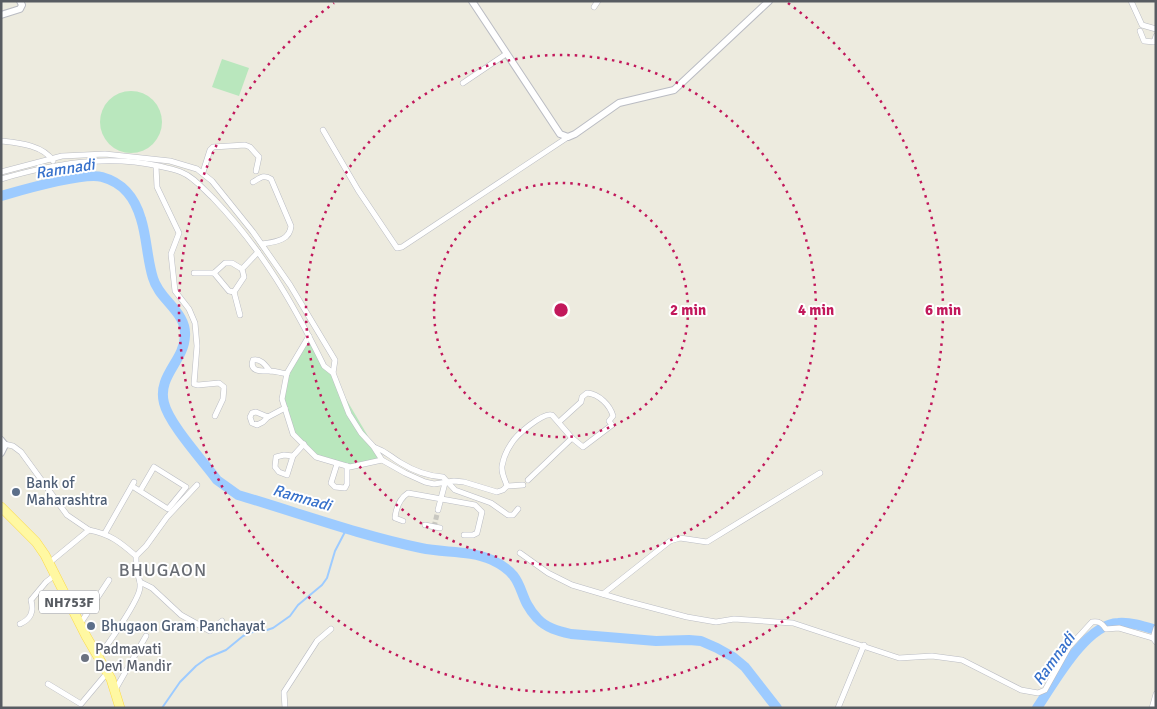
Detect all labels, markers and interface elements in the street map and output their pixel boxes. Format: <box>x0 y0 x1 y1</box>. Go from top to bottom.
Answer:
water label: Ramnadi <box>34 154 98 184</box>
centre of rings <box>552 301 570 319</box>
text: 2 min <box>670 301 706 319</box>
text: 4 min <box>798 301 834 319</box>
text: 6 min <box>925 301 961 319</box>
place label: Bank of Maharashtra <box>26 474 108 509</box>
water label: Ramnadi <box>270 480 335 516</box>
marker: Bank of Maharashtra <box>10 486 22 498</box>
district label: BHUGAON <box>119 559 207 581</box>
road number: NH753F <box>39 590 99 614</box>
place label: Bhugaon Gram Panchayat <box>101 617 265 635</box>
marker: Bhugaon Gram Panchayat <box>85 620 97 632</box>
water label: Ramnadi <box>1028 628 1081 689</box>
place label: Padmavati Devi Mandir <box>95 640 172 675</box>
marker: Padmavati Devi Mandir <box>79 652 91 664</box>

